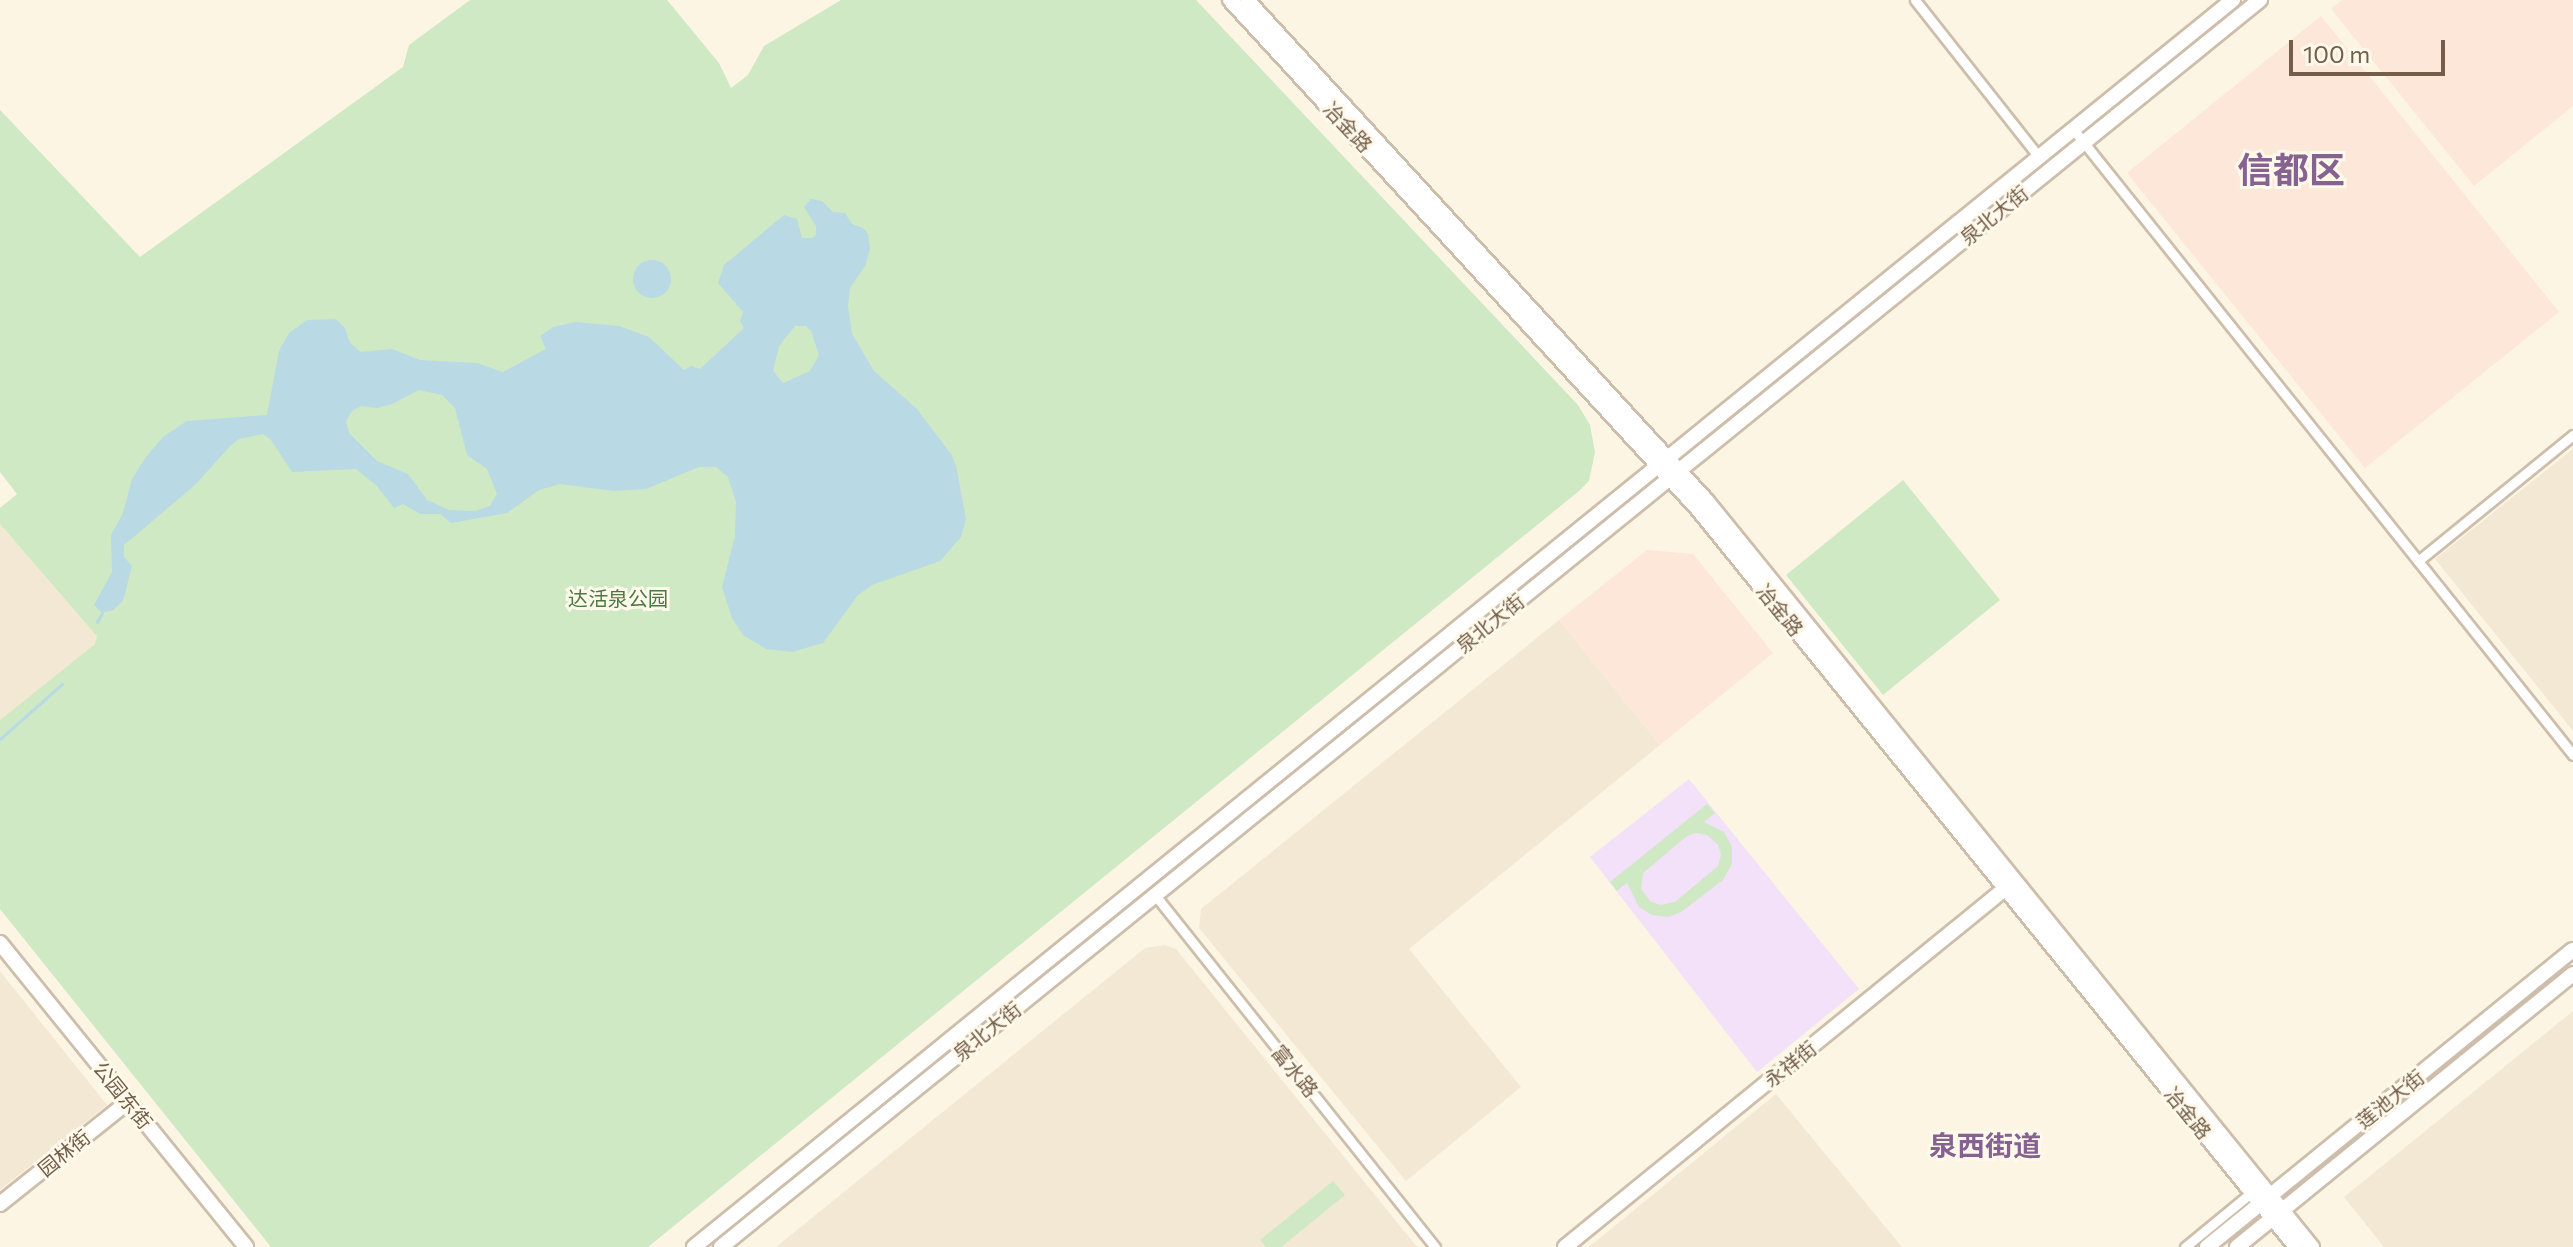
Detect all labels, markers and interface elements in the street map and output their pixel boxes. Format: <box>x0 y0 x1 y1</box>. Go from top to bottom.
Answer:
scale bar <box>2293 24 2449 74</box>
text: 100 m <box>2303 39 2370 68</box>
street label: 冶金路 <box>1319 97 1377 157</box>
district label: 信都区 <box>2237 147 2345 191</box>
street label: 泉北大街 <box>1955 181 2033 249</box>
street label: 冶金路 <box>1752 579 1808 641</box>
park label: 达活泉公园 <box>568 586 668 610</box>
street label: 泉北大街 <box>1451 589 1529 657</box>
street label: 泉北大街 <box>948 997 1026 1065</box>
street label: 永祥街 <box>1759 1036 1821 1092</box>
street label: 富水路 <box>1267 1040 1323 1102</box>
street label: 公园东街 <box>89 1056 157 1134</box>
street label: 莲池大街 <box>2351 1065 2429 1133</box>
street label: 冶金路 <box>2160 1082 2216 1144</box>
street label: 园林街 <box>33 1125 95 1181</box>
district label: 泉西街道 <box>1929 1128 2041 1162</box>

